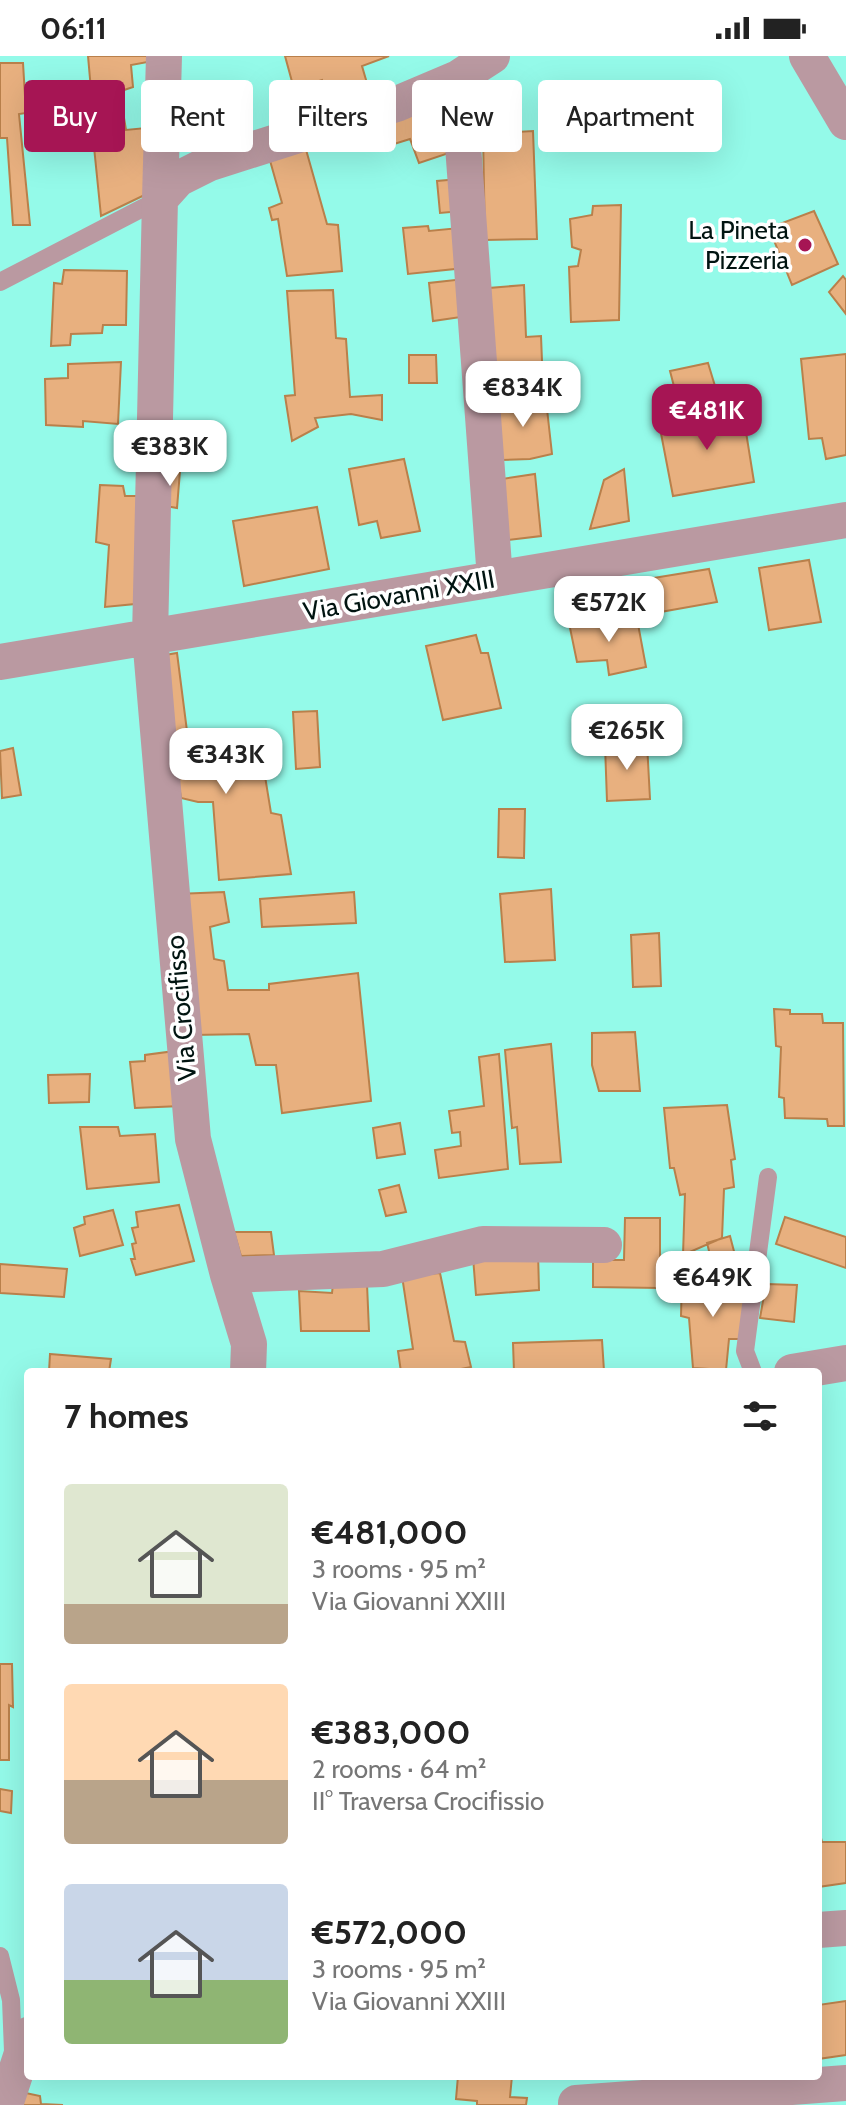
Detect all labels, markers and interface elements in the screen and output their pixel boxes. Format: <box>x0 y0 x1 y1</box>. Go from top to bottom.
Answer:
text: 06:11 <box>40 10 107 47</box>
chip: Buy <box>24 80 125 152</box>
chip: Rent <box>141 80 253 152</box>
chip: Filters <box>269 80 396 152</box>
chip: New <box>412 80 522 152</box>
chip: Apartment <box>538 80 722 152</box>
place label: La Pineta Pizzeria <box>688 214 790 276</box>
marker: La Pineta Pizzeria <box>796 236 814 254</box>
pin: €834K <box>467 361 579 429</box>
text: €834K <box>484 371 562 403</box>
pin: €481K <box>651 384 763 452</box>
text: €481K <box>670 394 744 426</box>
pin: €383K <box>114 420 226 488</box>
text: €383K <box>132 430 208 462</box>
street label: Via Giovanni XXIII <box>301 562 497 628</box>
pin: €572K <box>553 576 665 644</box>
text: €572K <box>572 586 646 618</box>
pin: €265K <box>571 704 683 772</box>
text: €265K <box>589 714 665 746</box>
pin: €343K <box>170 728 282 796</box>
text: €343K <box>187 738 265 770</box>
street label: Via Crocifisso <box>159 934 203 1082</box>
pin: €649K <box>657 1251 769 1319</box>
text: €649K <box>674 1261 752 1293</box>
icon: filters <box>738 1394 782 1438</box>
text: 7 homes <box>64 1395 189 1437</box>
text: €481,000 <box>312 1511 468 1553</box>
icon: home <box>128 1516 224 1612</box>
text: 3 rooms · 95 m² <box>312 1553 486 1585</box>
text: Via Giovanni XXIII <box>312 1585 506 1617</box>
text: €383,000 <box>312 1711 471 1753</box>
icon: home <box>128 1716 224 1812</box>
text: 2 rooms · 64 m² <box>312 1753 487 1785</box>
text: II° Traversa Crocifissio <box>312 1785 544 1817</box>
text: €572,000 <box>312 1911 467 1953</box>
icon: home <box>128 1916 224 2012</box>
text: 3 rooms · 95 m² <box>312 1953 486 1985</box>
text: Via Giovanni XXIII <box>312 1985 506 2017</box>

